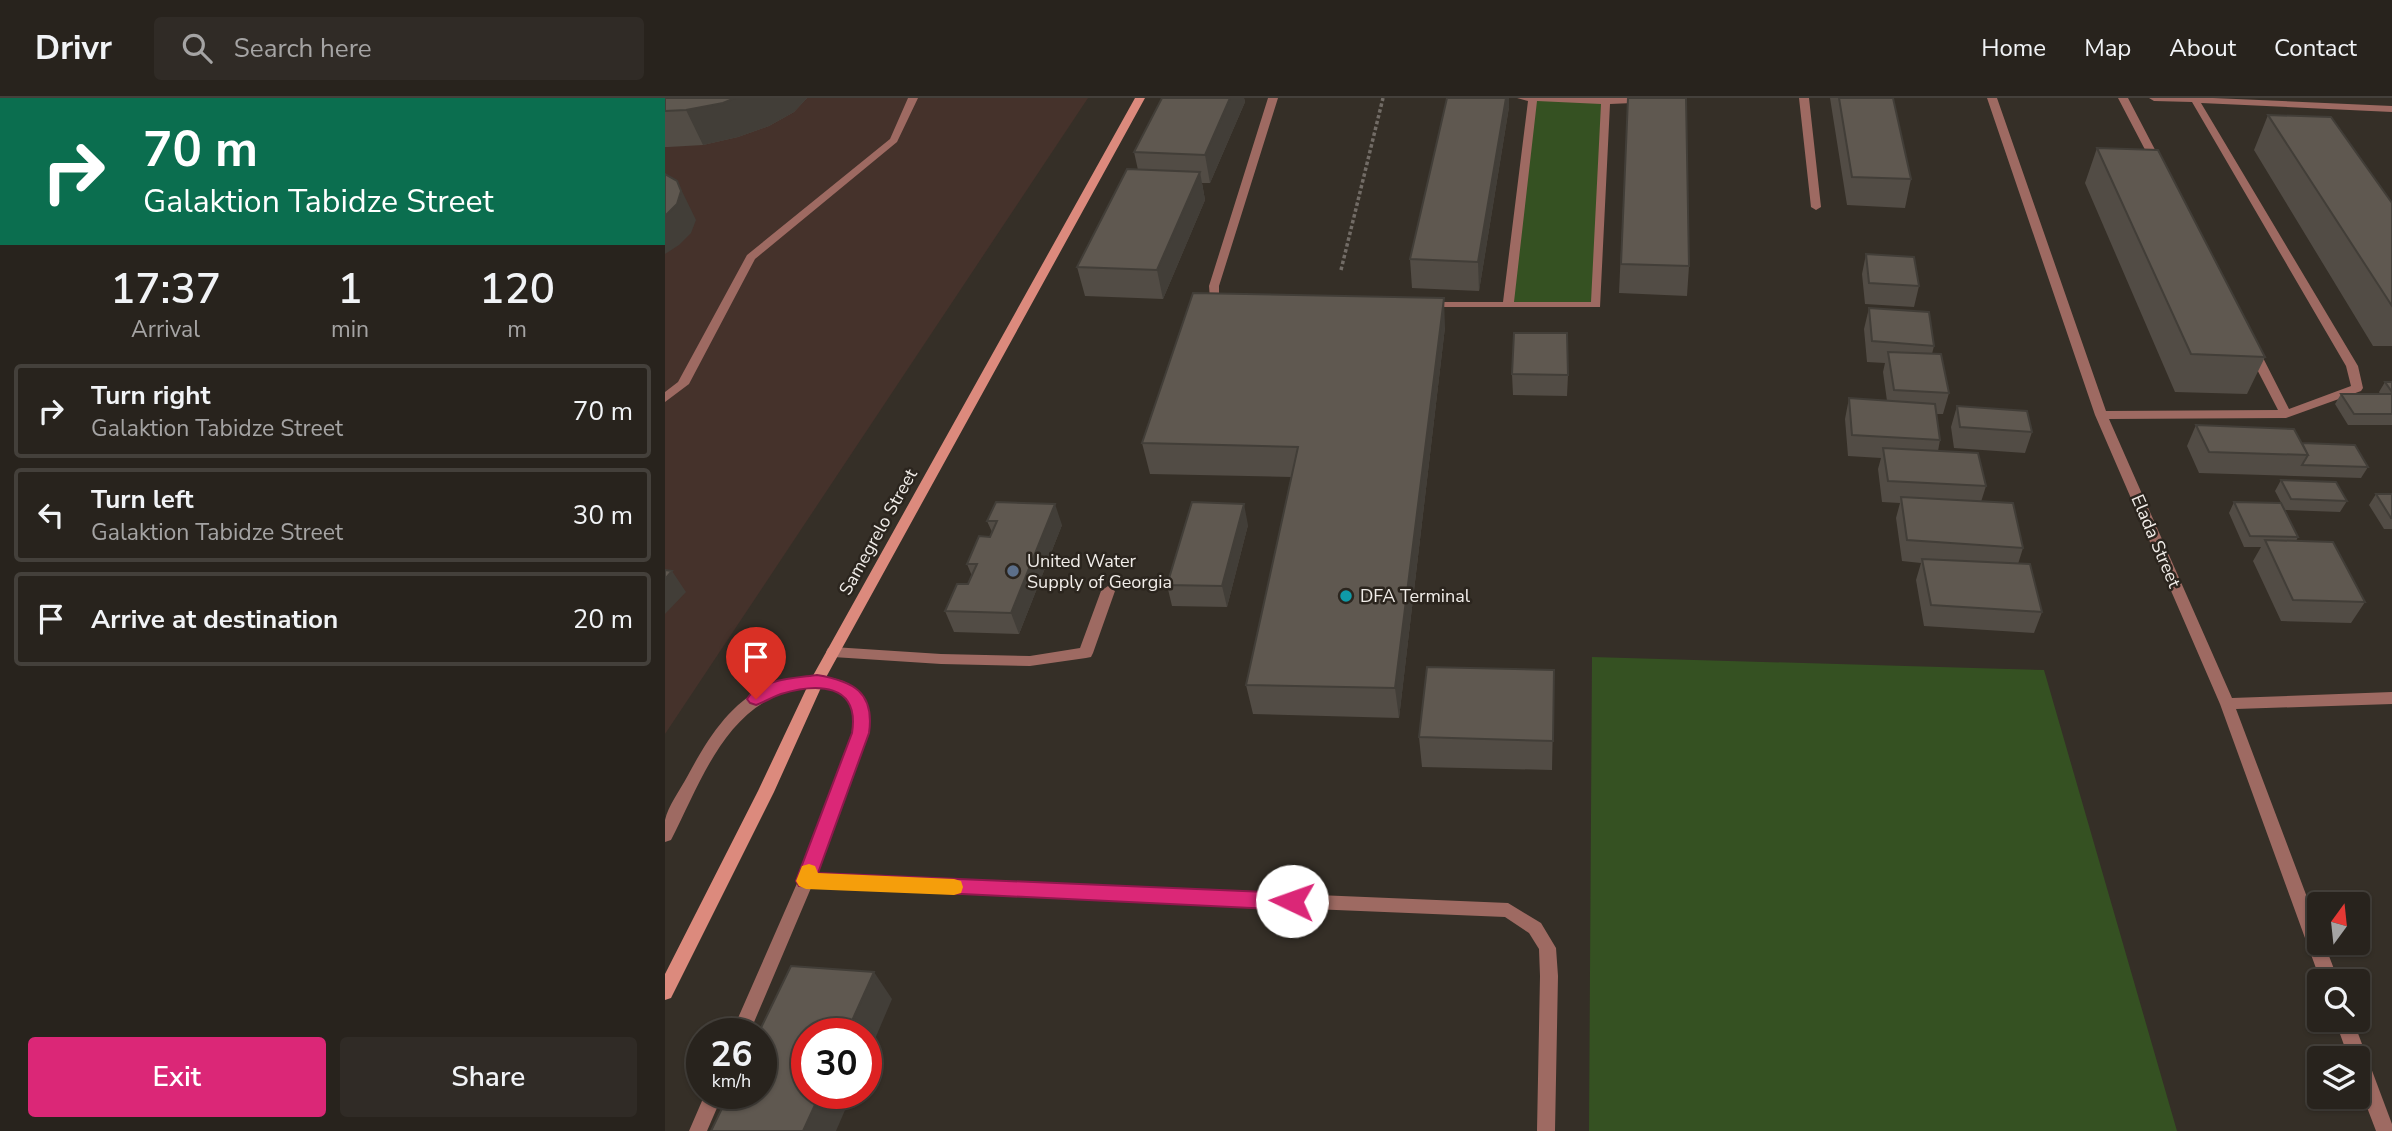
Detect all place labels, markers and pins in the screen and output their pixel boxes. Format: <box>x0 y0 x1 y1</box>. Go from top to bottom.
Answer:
place label: United Water Supply of Georgia <box>1027 549 1172 594</box>
marker: United Water Supply of Georgia <box>1005 563 1021 579</box>
place label: DFA Terminal <box>1360 584 1471 608</box>
marker: DFA Terminal <box>1338 588 1354 604</box>
pin <box>726 627 786 699</box>

